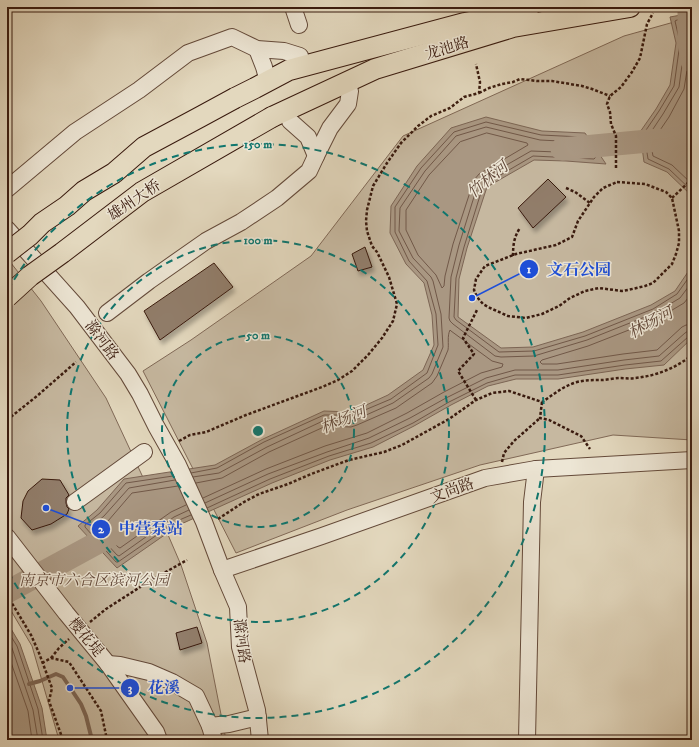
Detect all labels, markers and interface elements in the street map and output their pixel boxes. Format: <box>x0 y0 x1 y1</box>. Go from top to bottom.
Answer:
street label: 龙池路 <box>423 33 471 64</box>
text: 150 m <box>244 137 272 152</box>
water label: 竹林河 <box>463 155 515 203</box>
street label: 雄州大桥 <box>104 176 164 225</box>
text: 100 m <box>244 233 272 248</box>
callout: 文石公园 <box>519 255 619 283</box>
text: 文石公园 <box>547 260 611 280</box>
text: 1 <box>527 262 532 277</box>
water label: 林场河 <box>625 301 679 343</box>
street label: 滁河路 <box>80 317 123 364</box>
text: 50 m <box>245 328 270 343</box>
water label: 林场河 <box>317 401 372 438</box>
centre of rings <box>251 424 265 438</box>
street label: 文尚路 <box>428 474 477 507</box>
callout: 中营泵站 <box>91 515 191 543</box>
text: 中营泵站 <box>119 519 183 539</box>
text: 2 <box>98 522 105 537</box>
park label: 南京市六合区滨河公园 <box>19 571 171 590</box>
street label: 樱花堤 <box>64 614 107 661</box>
street label: 滁河路 <box>229 618 254 665</box>
callout: 花溪 <box>120 674 188 702</box>
text: 花溪 <box>148 678 180 698</box>
text: 3 <box>128 681 133 696</box>

